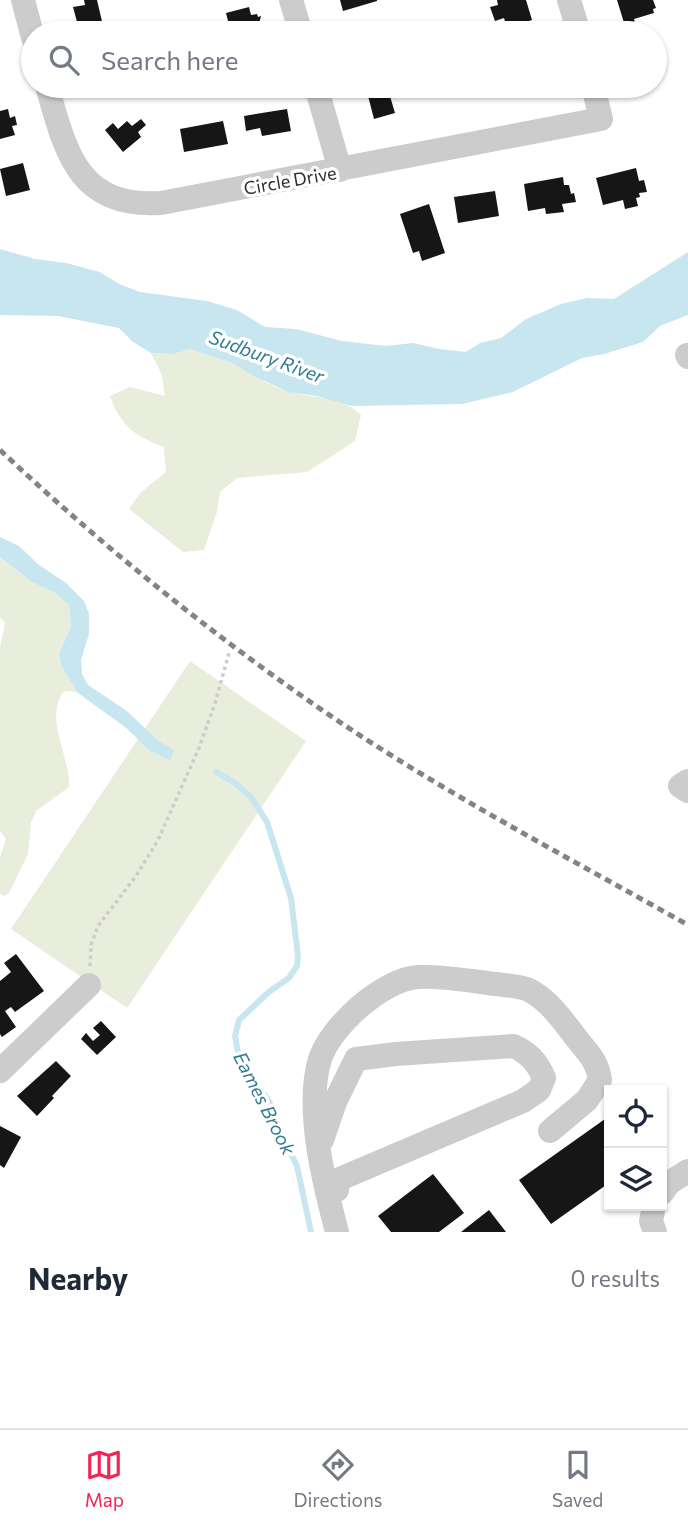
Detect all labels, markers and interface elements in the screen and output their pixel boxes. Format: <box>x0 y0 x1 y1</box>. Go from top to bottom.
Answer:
search box <box>21 21 667 98</box>
icon: search <box>45 41 83 79</box>
text: Search here <box>101 44 239 75</box>
street label: Circle Drive <box>242 161 338 199</box>
water label: Sudbury River <box>206 325 329 388</box>
water label: Eames Brook <box>229 1048 301 1159</box>
map controls <box>604 1085 667 1211</box>
button: locate <box>604 1085 667 1148</box>
button: layers <box>604 1148 667 1211</box>
text: Nearby <box>28 1259 128 1296</box>
text: 0 results <box>571 1264 660 1292</box>
tab: Map <box>85 1446 124 1511</box>
tab: Directions <box>293 1446 383 1511</box>
tab: Saved <box>552 1446 603 1511</box>

